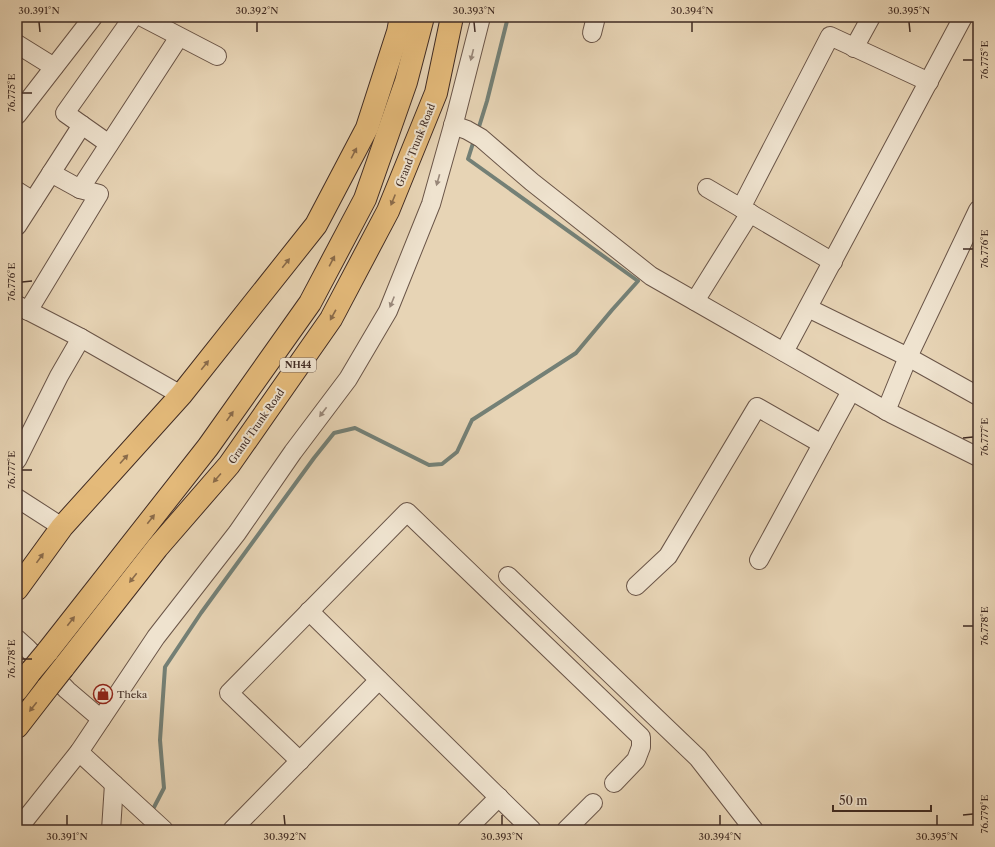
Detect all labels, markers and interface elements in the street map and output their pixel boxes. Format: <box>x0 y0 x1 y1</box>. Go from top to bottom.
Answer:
text: 30.391°N <box>18 4 60 17</box>
text: 30.392°N <box>236 4 279 17</box>
text: 30.393°N <box>453 4 495 17</box>
text: 30.394°N <box>671 4 713 17</box>
text: 30.395°N <box>888 4 930 17</box>
text: 76.775°E <box>978 41 991 79</box>
one-way arrow <box>468 49 474 61</box>
text: 76.775°E <box>5 74 18 112</box>
street label: Grand Trunk Road <box>393 102 438 189</box>
one-way arrow <box>351 147 358 159</box>
one-way arrow <box>434 174 440 186</box>
one-way arrow <box>389 194 395 206</box>
text: 76.776°E <box>978 230 991 268</box>
one-way arrow <box>329 255 336 266</box>
one-way arrow <box>282 258 291 269</box>
text: 76.776°E <box>5 263 18 301</box>
one-way arrow <box>388 296 394 308</box>
one-way arrow <box>329 309 336 321</box>
road number: NH44 <box>280 358 316 372</box>
one-way arrow <box>201 359 210 370</box>
street label: Grand Trunk Road <box>226 386 287 466</box>
one-way arrow <box>319 406 327 417</box>
one-way arrow <box>226 410 234 421</box>
text: 76.777°E <box>978 418 991 456</box>
text: 76.777°E <box>5 451 18 489</box>
one-way arrow <box>119 454 128 464</box>
one-way arrow <box>213 473 222 484</box>
one-way arrow <box>147 513 156 524</box>
one-way arrow <box>36 553 44 563</box>
one-way arrow <box>129 572 138 583</box>
text: 76.778°E <box>978 606 991 646</box>
one-way arrow <box>67 616 75 627</box>
text: 76.778°E <box>5 639 18 679</box>
shop icon: Theka <box>92 683 114 705</box>
place label: Theka <box>117 688 148 701</box>
one-way arrow <box>28 702 37 713</box>
scale bar <box>833 787 931 813</box>
text: 50 m <box>839 793 868 808</box>
text: 76.779°E <box>978 794 991 834</box>
text: 30.391°N <box>46 830 88 843</box>
text: 30.392°N <box>264 830 307 843</box>
text: 30.393°N <box>481 830 523 843</box>
text: 30.394°N <box>699 830 741 843</box>
text: 30.395°N <box>916 830 958 843</box>

